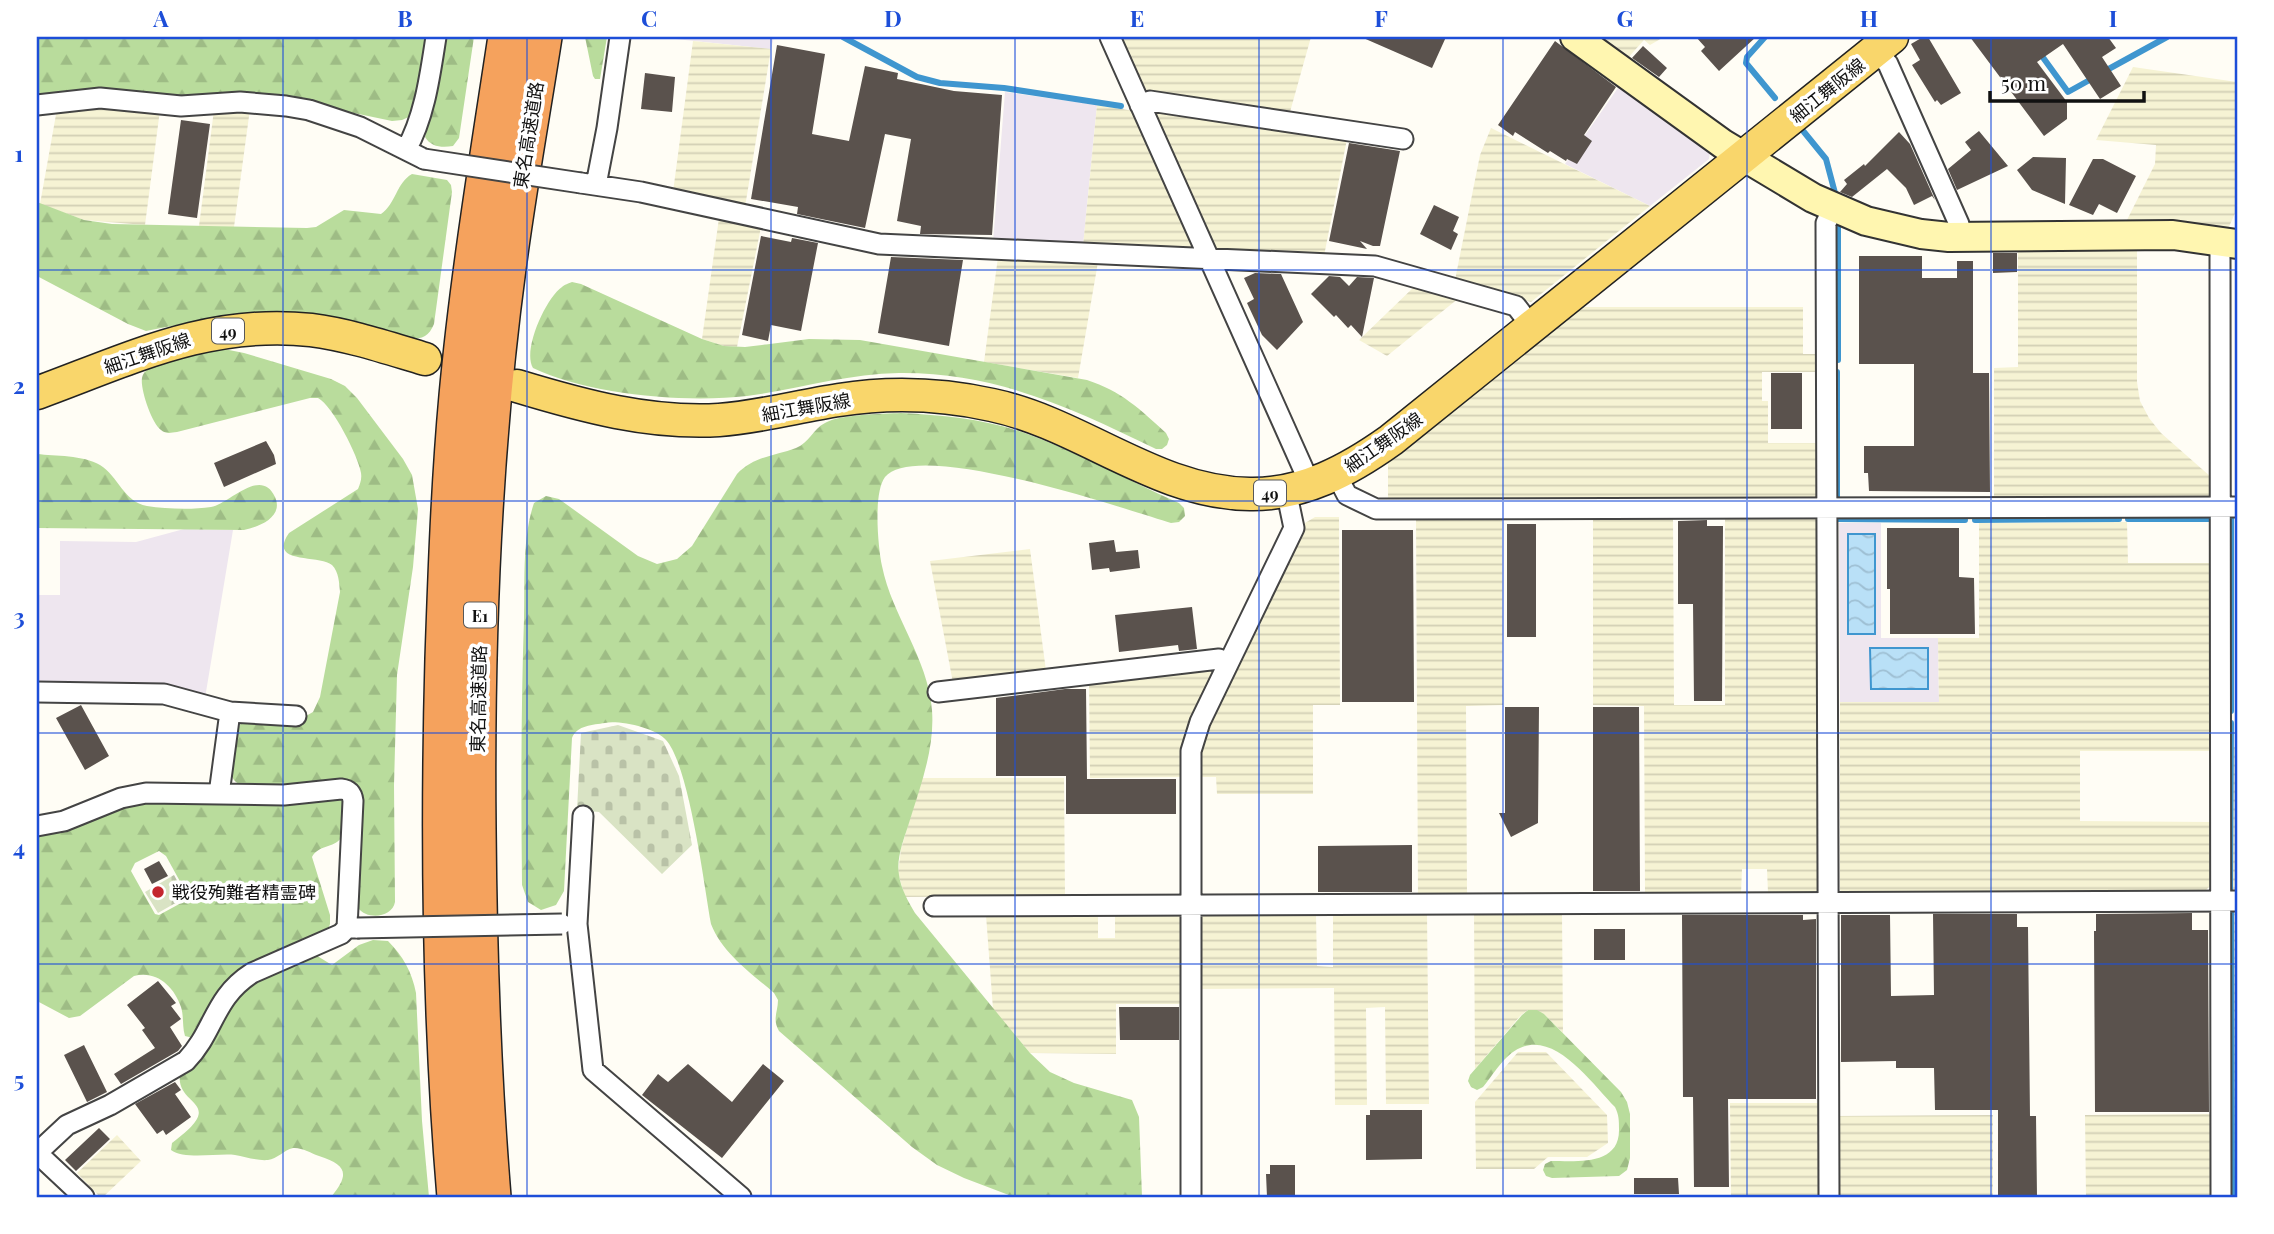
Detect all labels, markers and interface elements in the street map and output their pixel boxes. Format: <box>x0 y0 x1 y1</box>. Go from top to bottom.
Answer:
text: A <box>152 2 169 33</box>
text: B <box>397 2 413 33</box>
text: C <box>641 2 657 33</box>
text: D <box>884 2 902 33</box>
text: E <box>1130 2 1144 33</box>
text: F <box>1374 2 1388 33</box>
text: G <box>1617 2 1634 33</box>
text: H <box>1860 2 1878 33</box>
text: I <box>2109 2 2117 33</box>
street label: 細江舞阪線 <box>1784 52 1870 128</box>
scale bar <box>1990 60 2144 104</box>
text: 50 m <box>2001 68 2047 96</box>
street label: 東名高速道路 <box>508 80 548 190</box>
text: 1 <box>15 137 24 168</box>
road number: 49 <box>212 318 244 344</box>
street label: 細江舞阪線 <box>101 327 193 379</box>
text: 2 <box>13 369 25 400</box>
street label: 細江舞阪線 <box>760 387 852 427</box>
street label: 細江舞阪線 <box>1339 406 1427 478</box>
road number: 49 <box>1254 480 1286 506</box>
text: 3 <box>13 600 25 631</box>
road number: E1 <box>464 602 496 628</box>
street label: 東名高速道路 <box>465 645 491 753</box>
text: 4 <box>13 831 25 862</box>
place label: 戦役殉難者精霊碑 <box>172 880 316 904</box>
marker: 戦役殉難者精霊碑 <box>150 884 166 900</box>
text: 5 <box>14 1063 24 1094</box>

